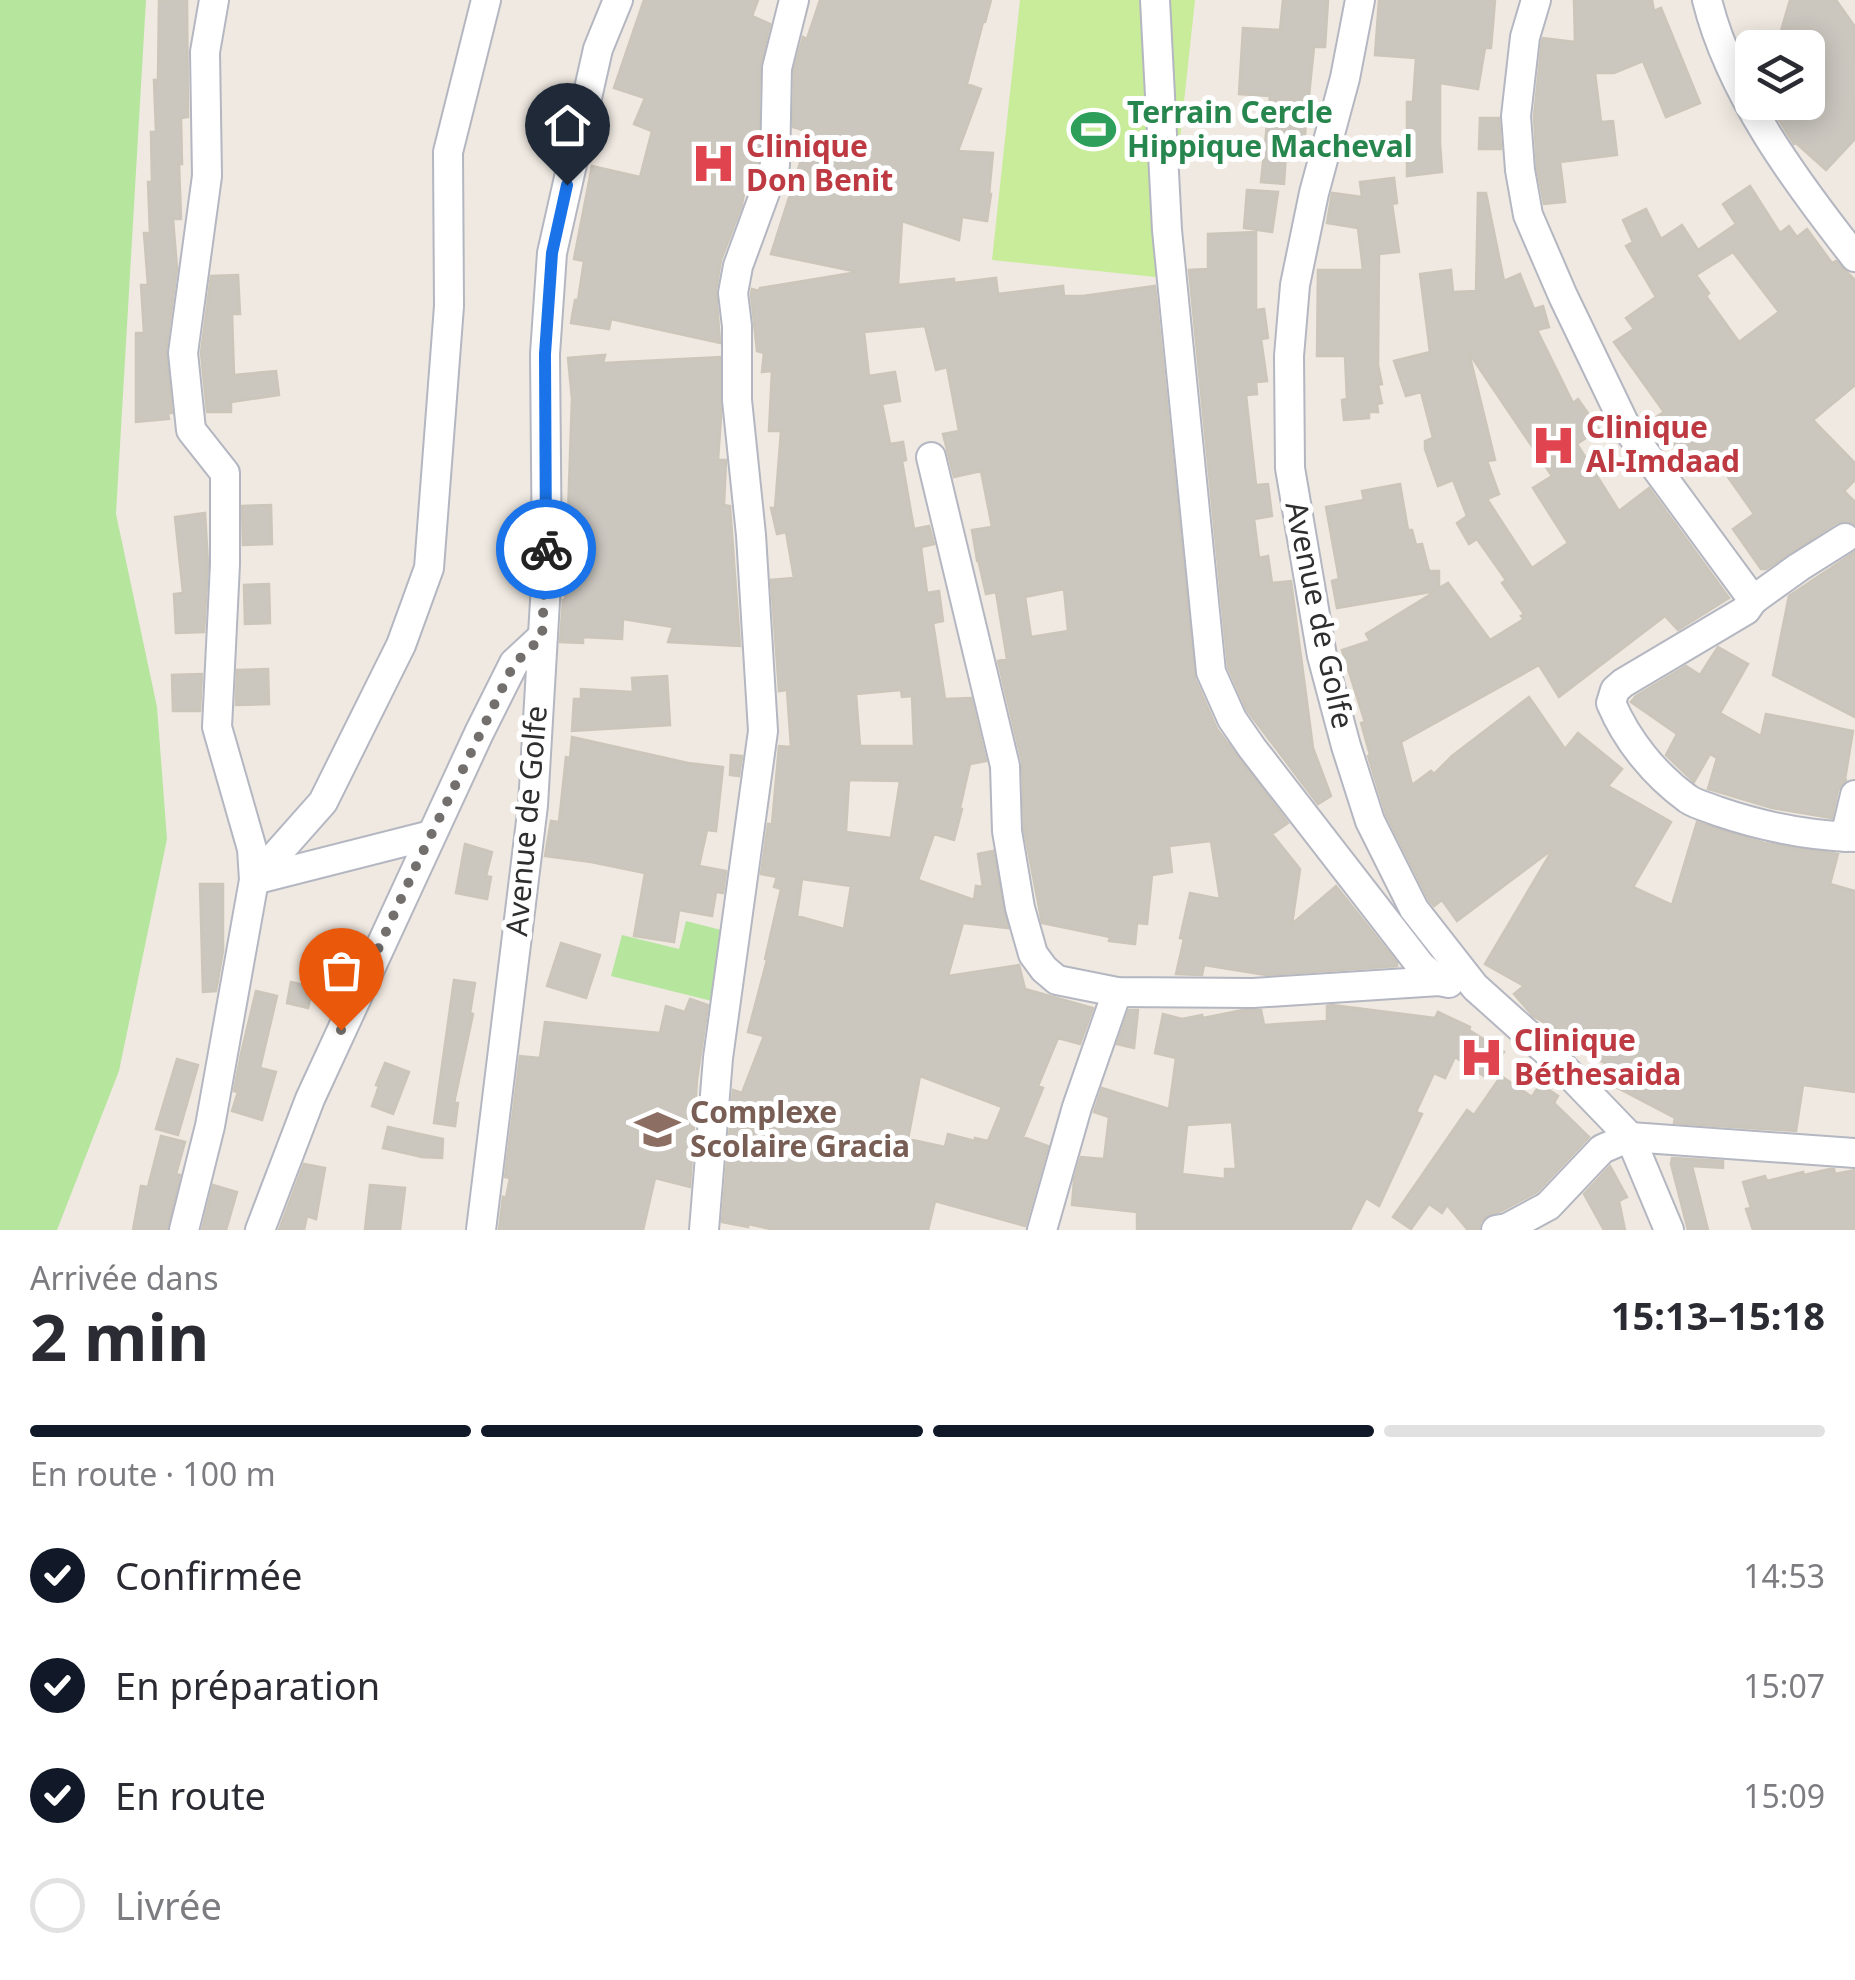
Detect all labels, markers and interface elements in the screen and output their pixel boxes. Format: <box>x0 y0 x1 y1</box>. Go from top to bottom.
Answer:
map controls <box>1735 30 1825 120</box>
button: layers <box>1735 30 1825 120</box>
pin <box>525 83 610 186</box>
place label: Terrain Cercle Hippique Macheval <box>1127 91 1413 166</box>
icon: home <box>540 98 595 153</box>
sports icon: Terrain Cercle Hippique Macheval <box>1070 106 1118 154</box>
place label: Clinique Don Benit <box>746 125 893 200</box>
hospital icon: Clinique Don Benit <box>689 140 737 188</box>
place label: Clinique Al-Imdaad <box>1586 406 1740 481</box>
hospital icon: Clinique Al-Imdaad <box>1529 421 1577 469</box>
street label: Avenue de Golfe <box>1276 497 1365 732</box>
courier <box>496 499 596 599</box>
icon: bike <box>519 522 574 577</box>
street label: Avenue de Golfe <box>495 704 556 938</box>
pin <box>299 928 384 1031</box>
icon: bag <box>314 943 369 998</box>
place label: Clinique Béthesaida <box>1514 1019 1681 1094</box>
hospital icon: Clinique Béthesaida <box>1457 1034 1505 1082</box>
place label: Complexe Scolaire Gracia <box>690 1091 910 1166</box>
school or university icon: Complexe Scolaire Gracia <box>633 1106 681 1154</box>
text: Arrivée dans <box>30 1256 219 1299</box>
text: 15:13–15:18 <box>1611 1289 1825 1341</box>
text: 2 min <box>30 1292 209 1380</box>
text: En route · 100 m <box>30 1452 276 1495</box>
icon: check <box>30 1548 85 1603</box>
text: Confirmée <box>115 1549 302 1601</box>
text: 14:53 <box>1743 1554 1825 1597</box>
icon: check <box>30 1658 85 1713</box>
text: En préparation <box>115 1659 380 1711</box>
text: 15:07 <box>1743 1664 1825 1707</box>
icon: check <box>30 1768 85 1823</box>
text: En route <box>115 1769 266 1821</box>
text: 15:09 <box>1743 1774 1825 1817</box>
text: Livrée <box>115 1879 222 1931</box>

